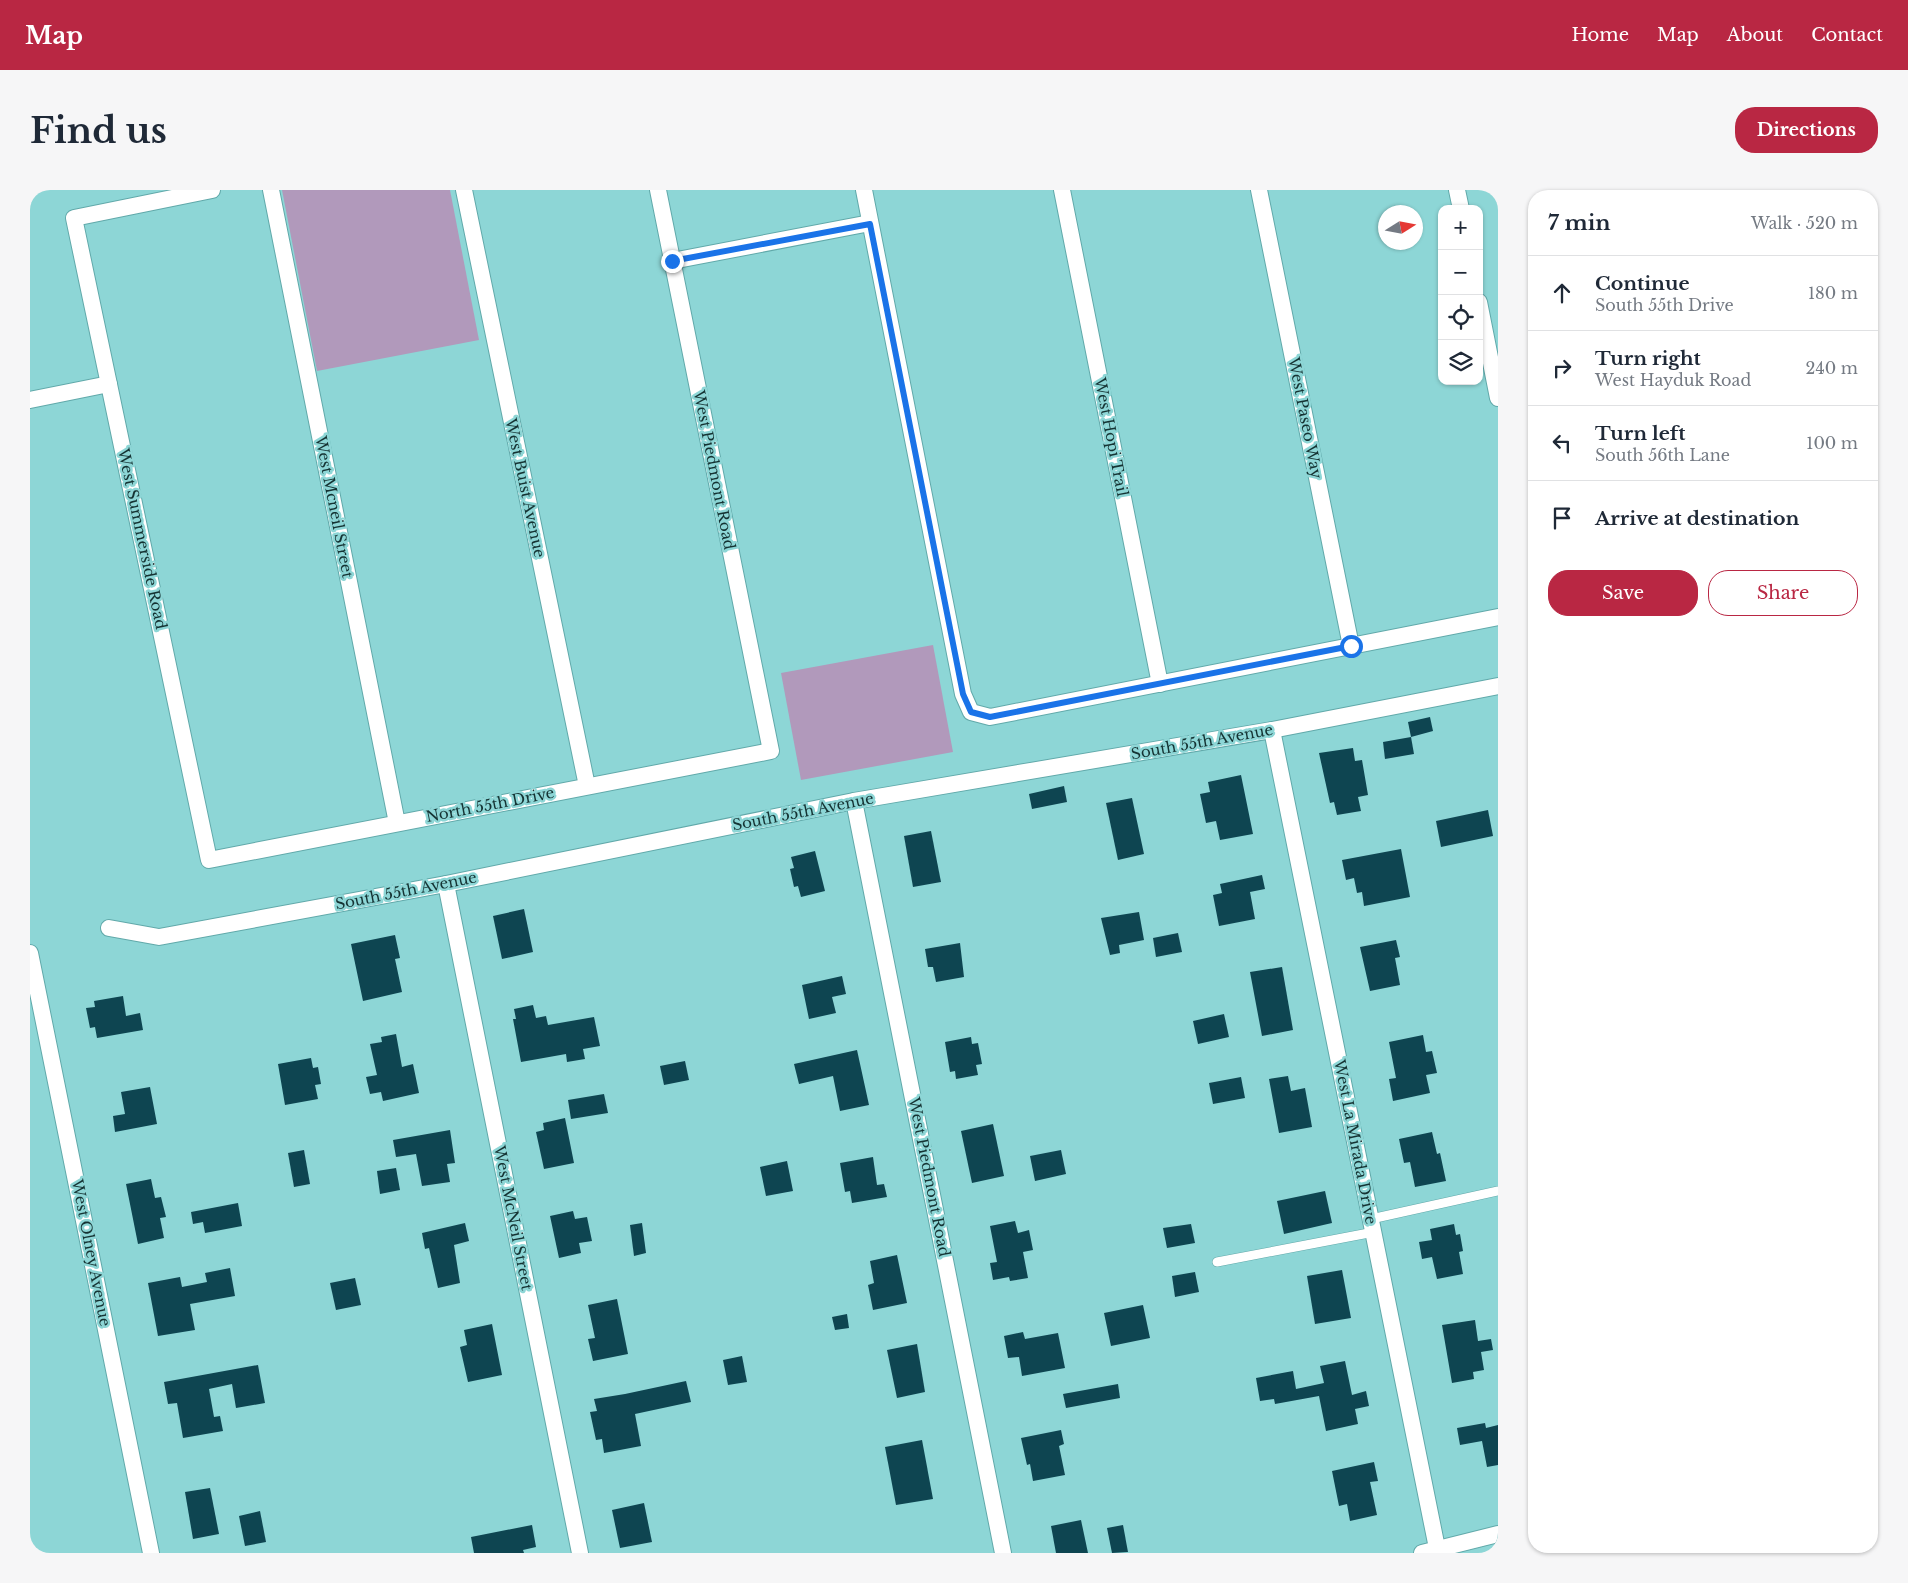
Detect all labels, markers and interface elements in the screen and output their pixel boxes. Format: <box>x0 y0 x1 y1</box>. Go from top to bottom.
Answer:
text: Map <box>25 21 83 50</box>
text: Home <box>1571 24 1629 46</box>
text: Map <box>1657 24 1699 46</box>
text: About <box>1727 24 1783 46</box>
text: Contact <box>1811 24 1883 46</box>
button: Directions <box>1735 107 1878 153</box>
text: Find us <box>30 109 167 152</box>
north arrow <box>1378 205 1423 250</box>
map controls <box>1438 205 1483 385</box>
button: + <box>1438 205 1483 250</box>
text: 7 min <box>1548 210 1611 236</box>
text: Walk · 520 m <box>1751 213 1858 233</box>
route end <box>661 250 684 273</box>
button: − <box>1438 250 1483 295</box>
text: Continue <box>1595 272 1690 295</box>
icon: ahead <box>1548 279 1576 307</box>
text: 180 m <box>1808 283 1858 303</box>
button: locate <box>1438 295 1483 340</box>
text: South 55th Drive <box>1595 295 1734 315</box>
button: layers <box>1438 340 1483 385</box>
text: Turn right <box>1595 347 1701 370</box>
icon: right <box>1548 354 1576 382</box>
street label: West Paseo Way <box>1284 355 1327 481</box>
text: 240 m <box>1806 358 1858 378</box>
text: West Hayduk Road <box>1595 370 1751 390</box>
street label: West Hopi Trail <box>1090 375 1132 498</box>
street label: West Piedmont Road <box>690 388 739 551</box>
street label: West Buist Avenue <box>501 416 550 559</box>
text: Turn left <box>1595 422 1686 445</box>
icon: left <box>1548 429 1576 457</box>
street label: West Mcneil Street <box>311 433 358 580</box>
text: 100 m <box>1806 433 1858 453</box>
text: South 56th Lane <box>1595 445 1730 465</box>
street label: West Summerside Road <box>114 446 171 631</box>
icon: arrive <box>1548 504 1576 532</box>
text: Arrive at destination <box>1595 507 1799 530</box>
button: Save <box>1548 570 1698 616</box>
button: Share <box>1708 570 1858 616</box>
route start <box>1340 635 1363 658</box>
street label: South 55th Avenue <box>1130 720 1274 763</box>
street label: North 55th Drive <box>424 783 556 826</box>
street label: South 55th Avenue <box>731 788 875 835</box>
street label: South 55th Avenue <box>334 867 478 914</box>
street label: West La Mirada Drive <box>1330 1057 1381 1226</box>
street label: West Piedmont Road <box>905 1095 954 1258</box>
street label: West McNeil Street <box>490 1143 537 1292</box>
street label: West Olney Avenue <box>68 1177 115 1328</box>

